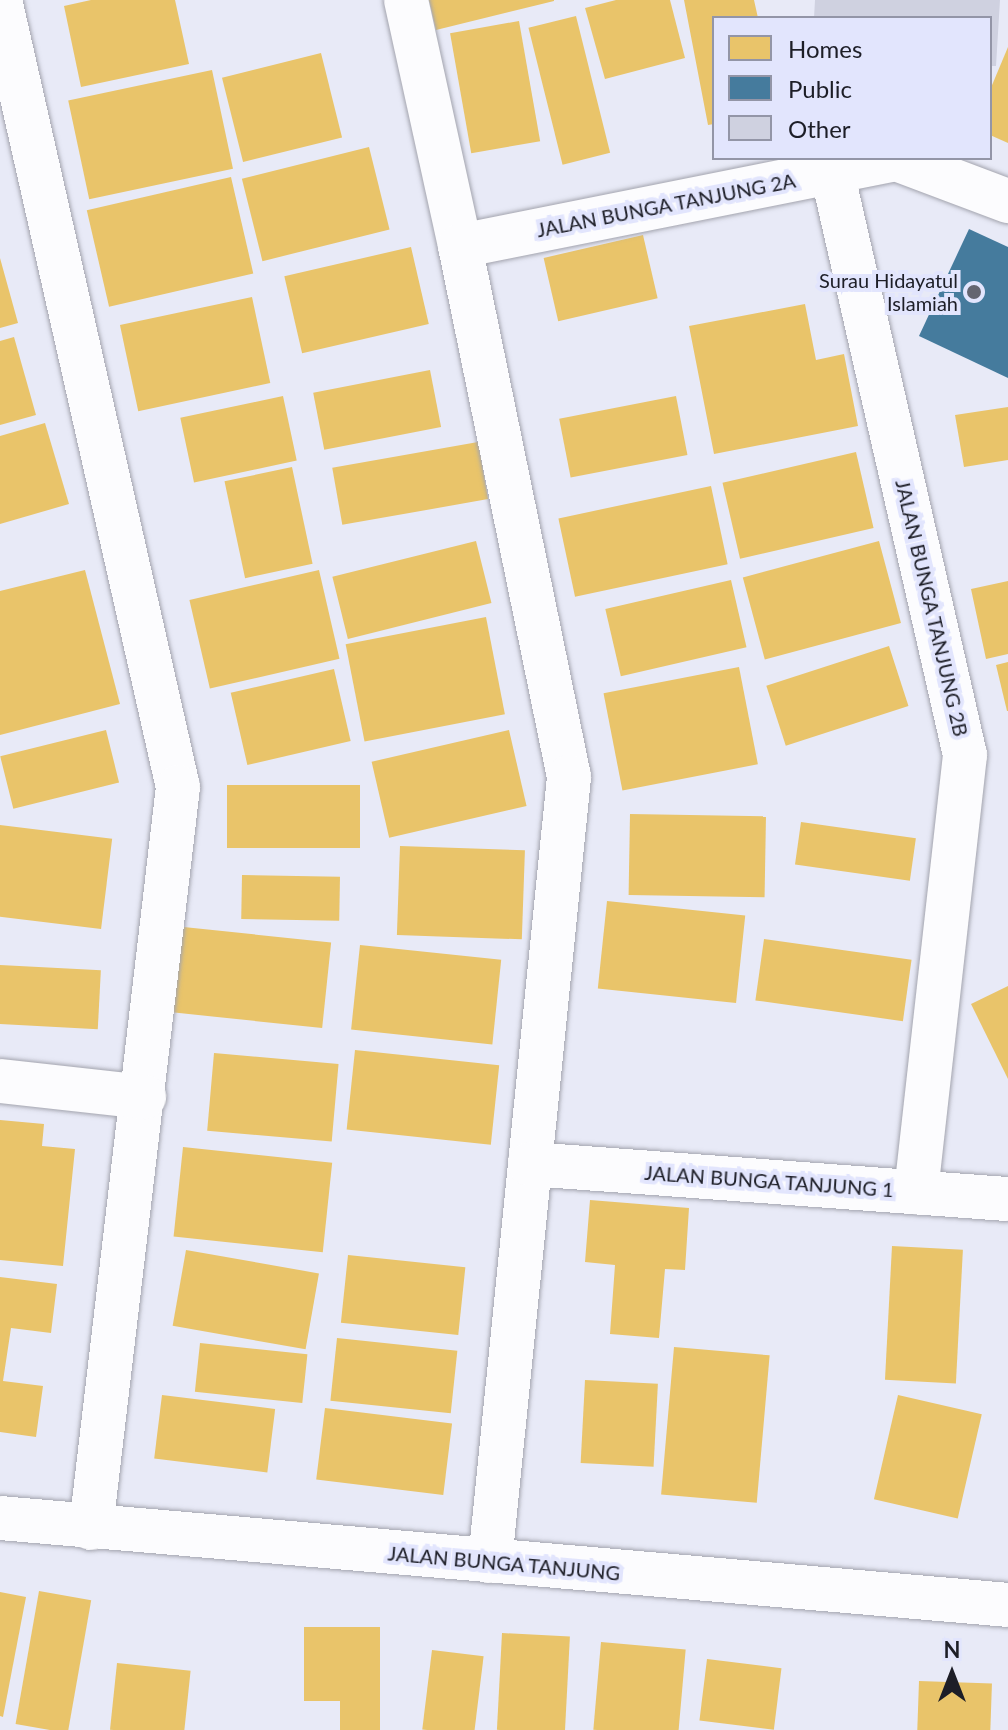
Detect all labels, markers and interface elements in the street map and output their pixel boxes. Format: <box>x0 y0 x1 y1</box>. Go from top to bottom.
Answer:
legend <box>712 16 992 160</box>
text: Homes <box>788 34 862 63</box>
text: Public <box>788 74 852 103</box>
text: Other <box>788 114 851 143</box>
street label: JALAN BUNGA TANJUNG 2A <box>534 168 798 242</box>
place label: Surau Hidayatul Islamiah <box>819 268 958 315</box>
marker: Surau Hidayatul Islamiah <box>965 283 983 301</box>
street label: JALAN BUNGA TANJUNG 2B <box>891 477 973 739</box>
street label: JALAN BUNGA TANJUNG 1 <box>643 1160 895 1202</box>
street label: JALAN BUNGA TANJUNG <box>386 1541 622 1585</box>
north arrow <box>912 1634 992 1714</box>
text: N <box>944 1636 960 1663</box>

